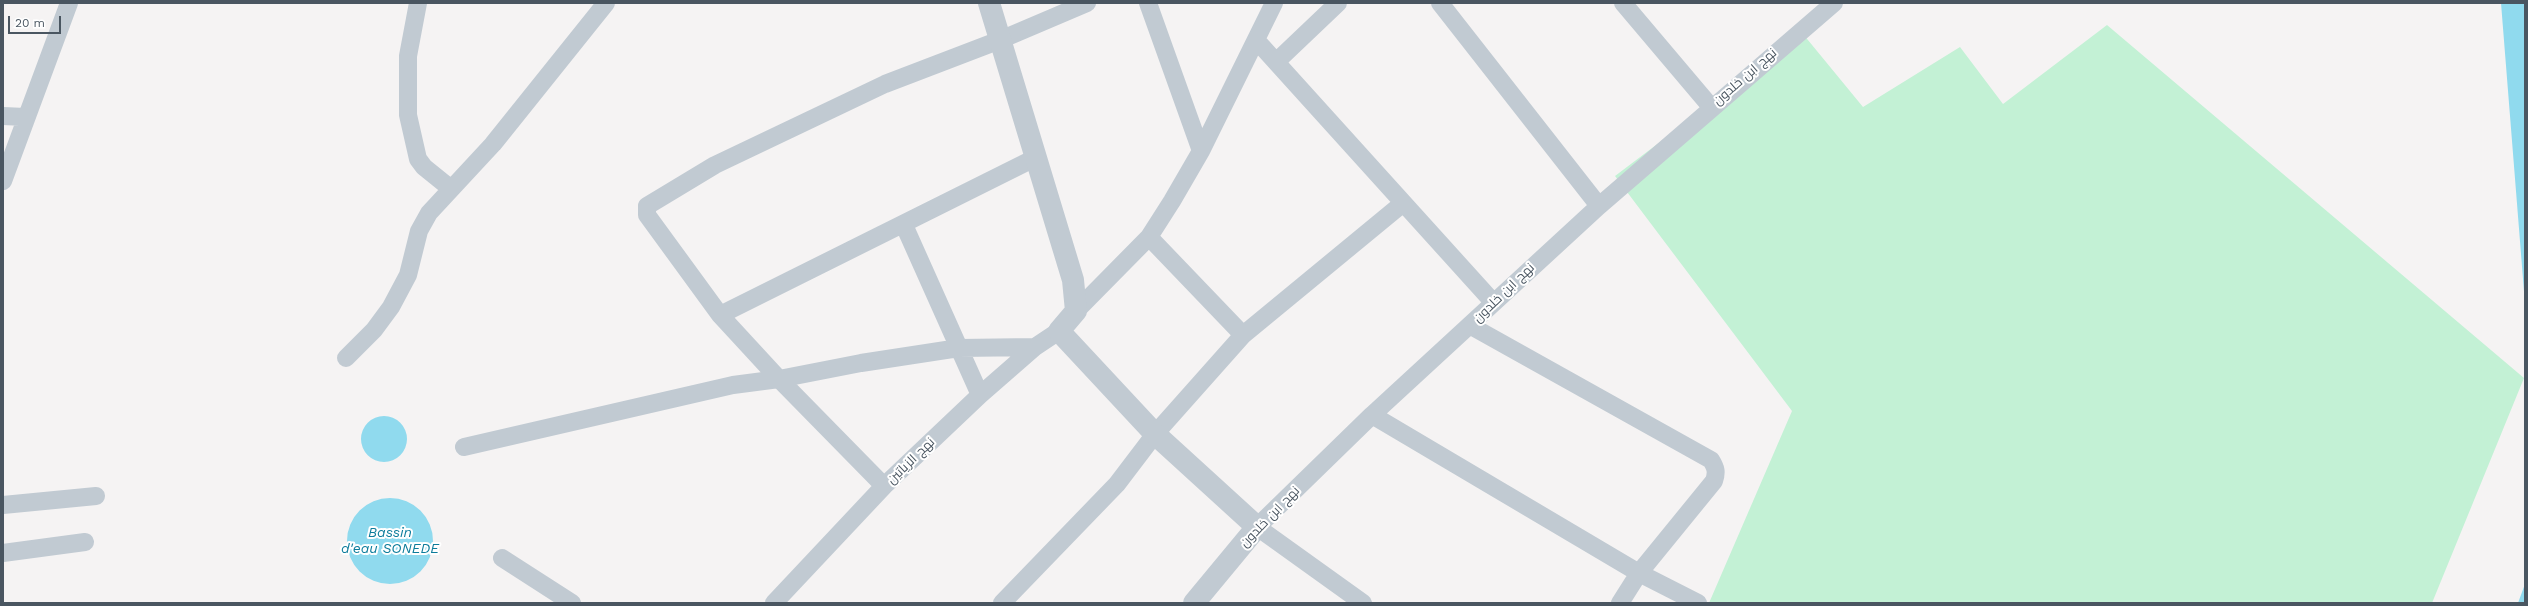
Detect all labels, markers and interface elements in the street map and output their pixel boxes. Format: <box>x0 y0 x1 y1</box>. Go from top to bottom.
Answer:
scale bar <box>10 8 63 34</box>
text: 20 m <box>15 16 45 30</box>
street label: نهج ابن خلدون <box>1710 45 1780 109</box>
street label: نهج ابن خلدون <box>1470 260 1538 326</box>
street label: نهج الزياتين <box>884 434 938 488</box>
street label: نهج ابن خلدون <box>1237 483 1303 551</box>
water label: Bassin d'eau SONEDE <box>341 525 439 558</box>

